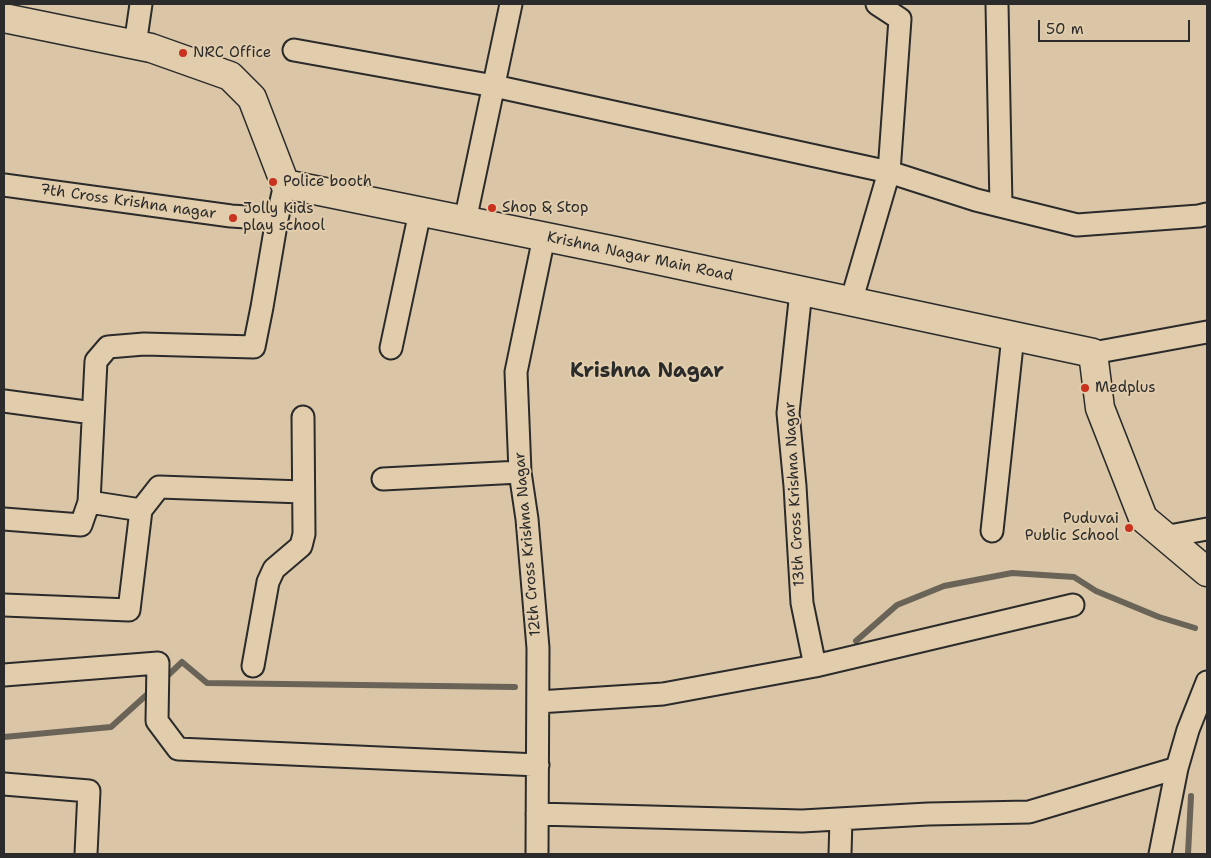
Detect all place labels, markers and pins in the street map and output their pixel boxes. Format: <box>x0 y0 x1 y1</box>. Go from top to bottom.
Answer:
place label: NRC Office <box>193 44 271 62</box>
marker: NRC Office <box>177 47 189 59</box>
place label: Police booth <box>283 173 372 191</box>
marker: Police booth <box>267 176 279 188</box>
place label: Shop & Stop <box>502 199 588 217</box>
place label: Jolly Kids play school <box>243 200 325 235</box>
marker: Shop & Stop <box>486 202 498 214</box>
marker: Jolly Kids play school <box>227 212 239 224</box>
place label: Medplus <box>1095 379 1156 397</box>
marker: Medplus <box>1079 382 1091 394</box>
place label: Puduvai Public School <box>1025 510 1119 545</box>
marker: Puduvai Public School <box>1123 522 1135 534</box>

